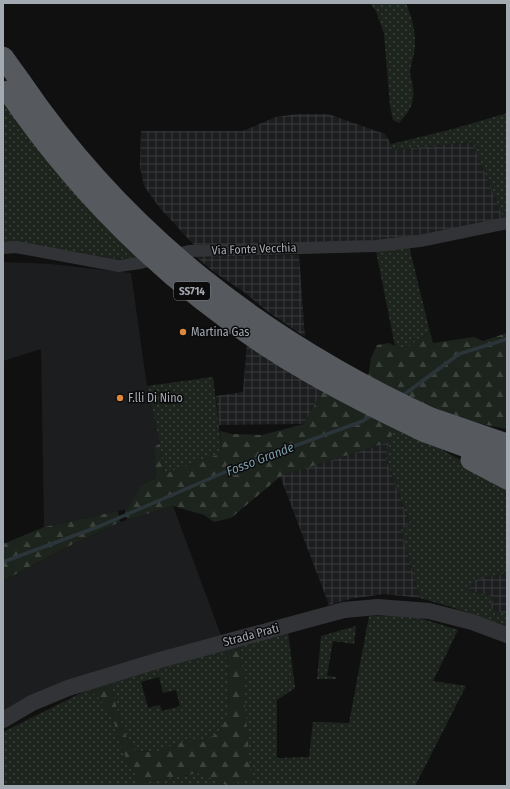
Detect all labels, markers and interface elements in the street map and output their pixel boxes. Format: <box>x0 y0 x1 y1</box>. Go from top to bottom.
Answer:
street label: Via Fonte Vecchia <box>211 241 297 257</box>
road number: SS714 <box>174 282 210 300</box>
place label: Martina Gas <box>191 325 249 339</box>
marker: Martina Gas <box>178 327 188 337</box>
place label: F.lli Di Nino <box>128 391 183 405</box>
marker: F.lli Di Nino <box>115 393 125 403</box>
water label: Fosso Grande <box>224 439 296 479</box>
street label: Strada Prati <box>221 621 281 649</box>

